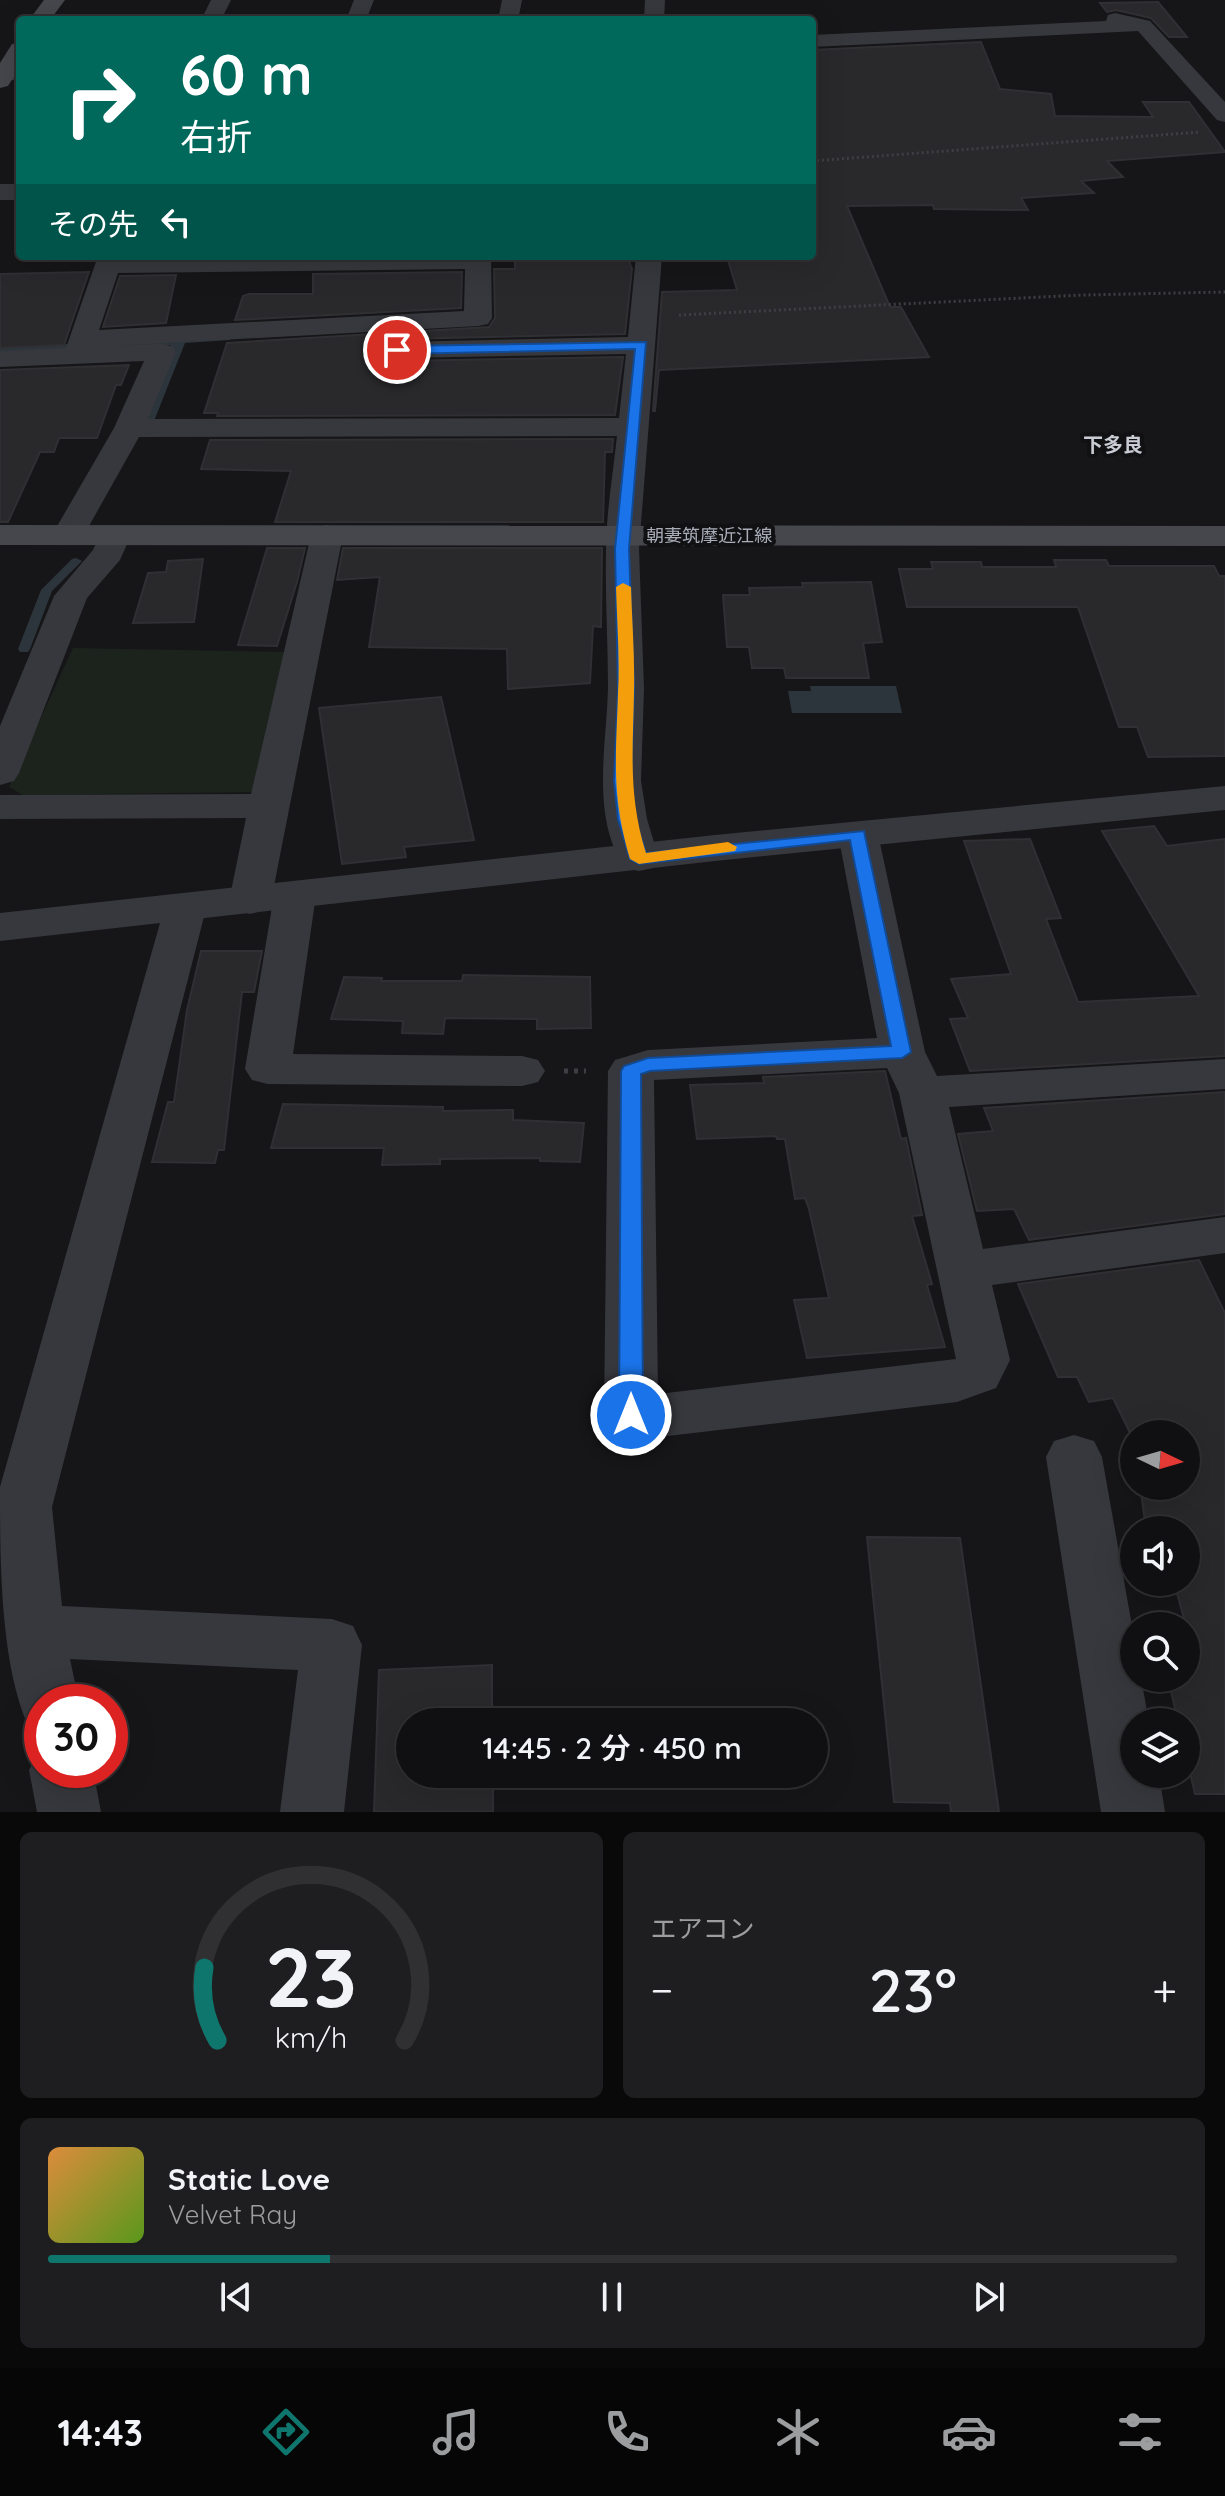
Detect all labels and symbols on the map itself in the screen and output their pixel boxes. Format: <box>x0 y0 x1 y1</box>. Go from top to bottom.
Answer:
pin <box>363 316 431 384</box>
district label: 下多良 <box>1083 432 1143 457</box>
street label: 朝妻筑摩近江線 <box>646 524 772 547</box>
position arrow <box>589 1373 673 1457</box>
north arrow <box>1120 1420 1200 1500</box>
speed limit sign: 30 <box>24 1684 128 1788</box>

